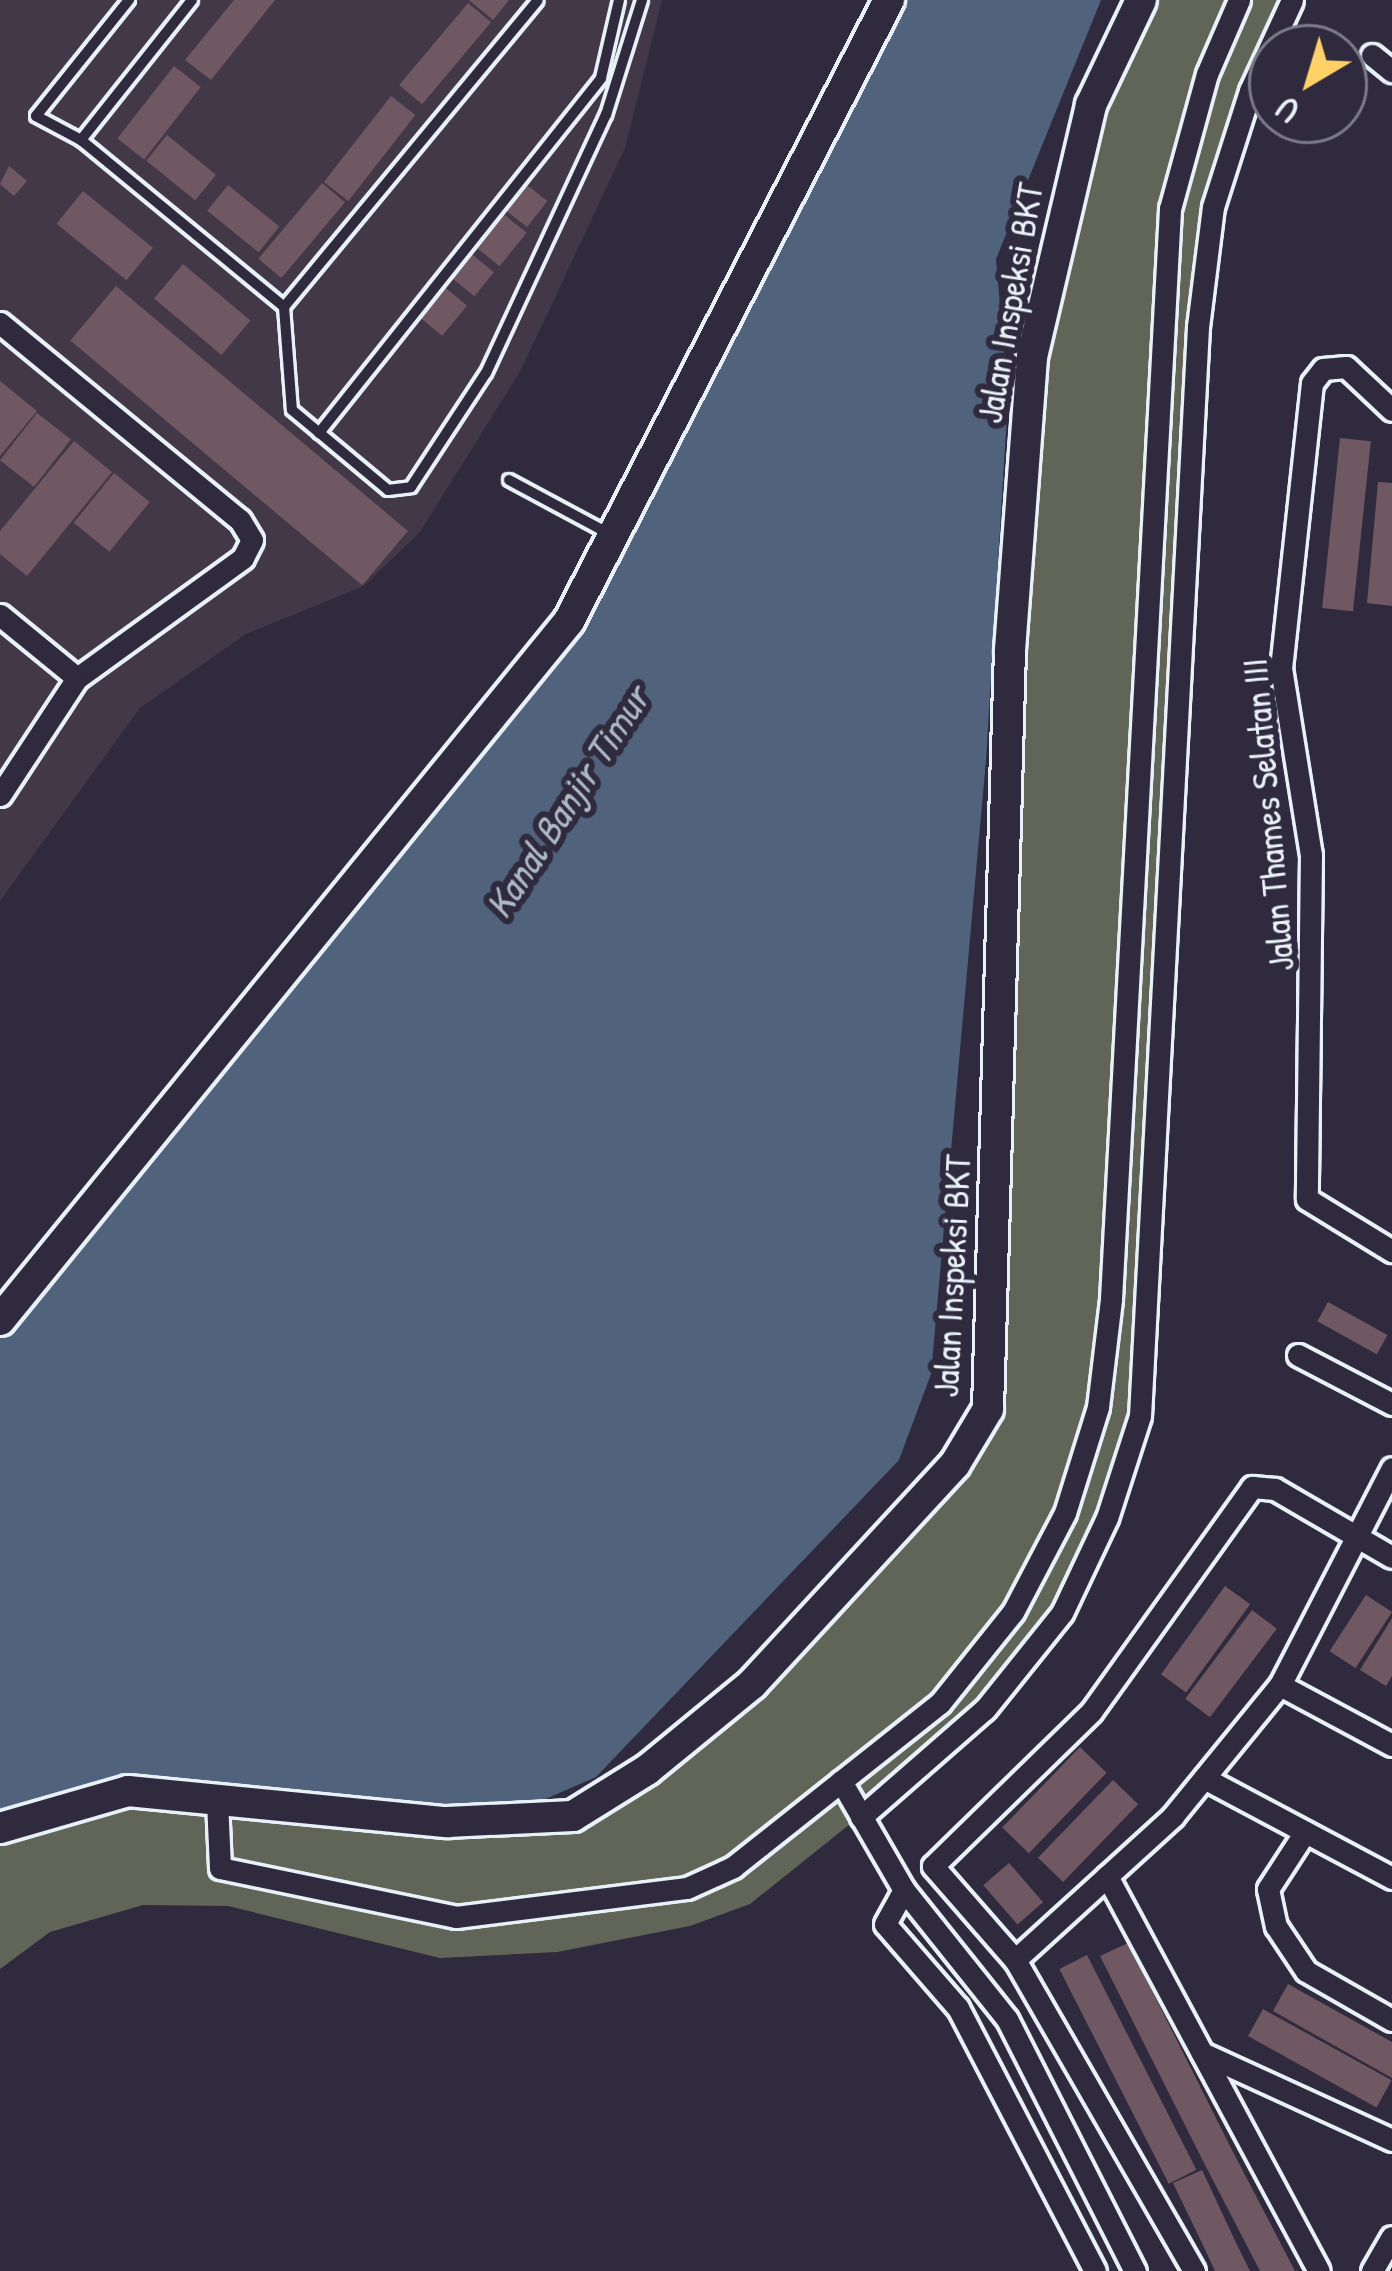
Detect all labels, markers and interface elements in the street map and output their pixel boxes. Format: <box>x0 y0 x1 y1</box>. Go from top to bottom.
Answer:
north arrow <box>1248 24 1368 144</box>
text: U <box>1267 87 1308 133</box>
street label: Jalan Inspeksi BKT <box>967 180 1051 426</box>
street label: Jalan Thames Selatan III <box>1232 657 1302 973</box>
water label: Kanal Banjir Timur <box>475 677 659 927</box>
street label: Jalan Inspeksi BKT <box>923 1154 979 1398</box>

